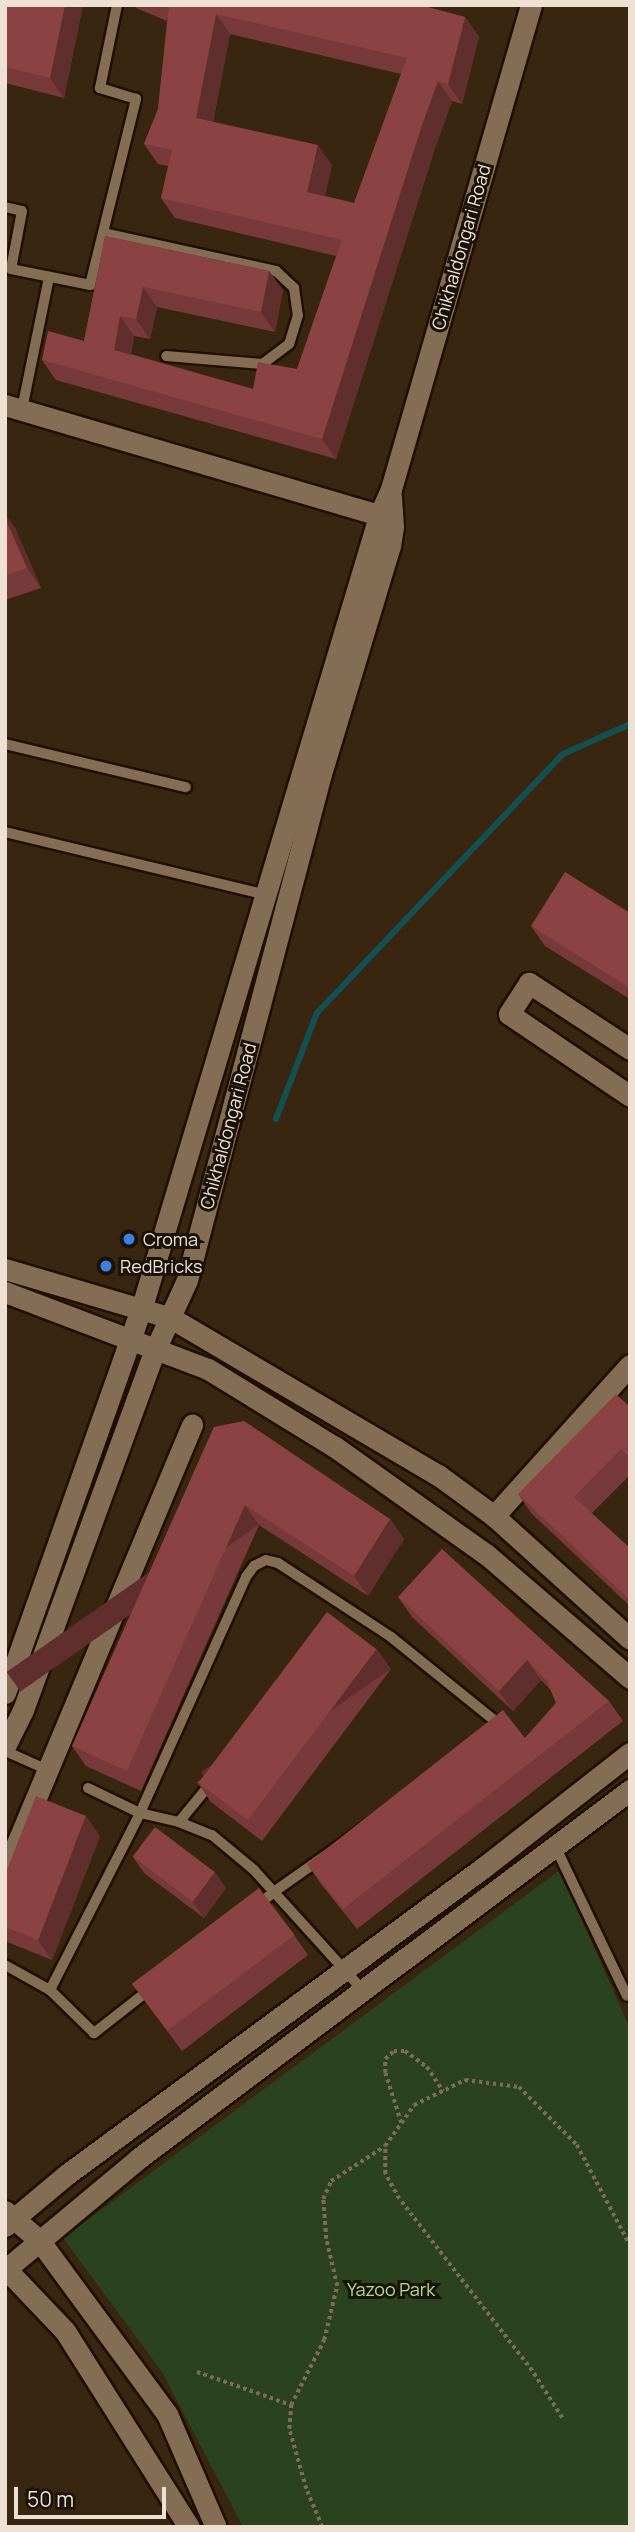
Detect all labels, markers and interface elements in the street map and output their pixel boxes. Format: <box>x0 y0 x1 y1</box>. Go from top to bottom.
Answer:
street label: Chikhaldongari Road <box>427 162 495 332</box>
street label: Chikhaldongari Road <box>195 1041 261 1211</box>
place label: Croma <box>143 1228 198 1250</box>
marker: Croma <box>121 1231 137 1247</box>
place label: RedBricks <box>120 1255 202 1277</box>
marker: RedBricks <box>98 1258 114 1274</box>
park label: Yazoo Park <box>347 2278 435 2300</box>
scale bar <box>18 2472 170 2516</box>
text: 50 m <box>27 2485 74 2513</box>

